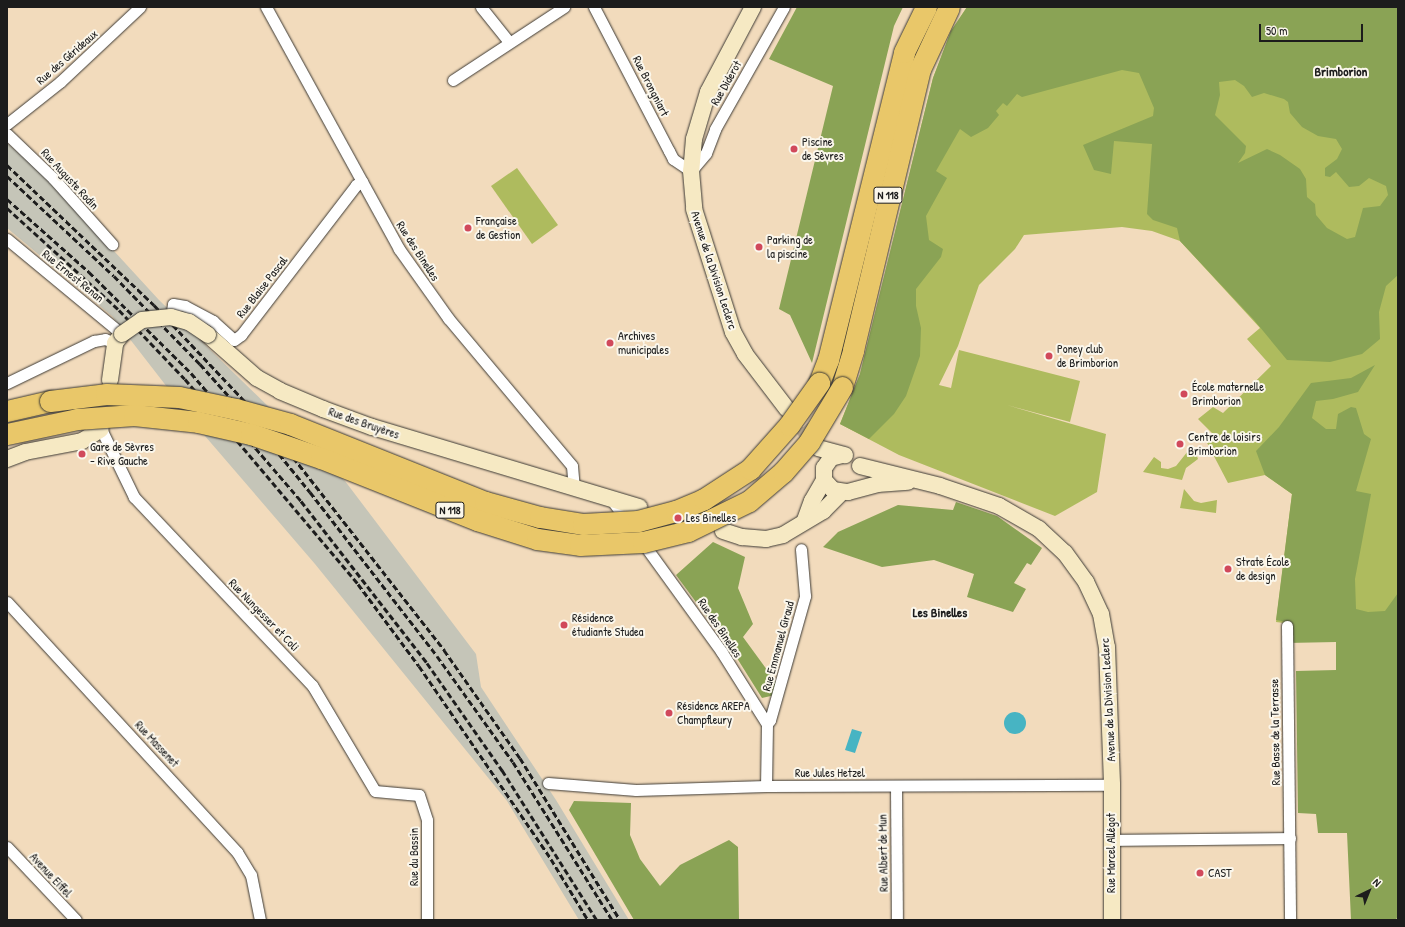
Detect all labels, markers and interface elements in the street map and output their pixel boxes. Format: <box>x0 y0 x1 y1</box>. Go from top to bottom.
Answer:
scale bar <box>1261 16 1365 42</box>
text: 50 m <box>1266 22 1287 39</box>
street label: Rue des Gérideaux <box>33 26 101 88</box>
street label: Rue Brongniart <box>630 53 672 119</box>
street label: Rue Diderot <box>707 58 745 108</box>
district label: Brimborion <box>1315 63 1367 79</box>
place label: Piscine de Sèvres <box>802 135 843 163</box>
marker: Piscine de Sèvres <box>789 144 799 154</box>
street label: Rue Auguste Rodin <box>38 146 102 212</box>
road number: N 118 <box>873 186 903 204</box>
street label: Avenue de la Division Leclerc <box>688 209 740 331</box>
place label: Française de Gestion <box>476 214 520 242</box>
street label: Rue des Binelles <box>393 218 443 284</box>
marker: Française de Gestion <box>463 223 473 233</box>
place label: Parking de la piscine <box>767 233 813 261</box>
marker: Parking de la piscine <box>754 242 764 252</box>
street label: Rue Ernest Renan <box>39 247 107 305</box>
street label: Rue Blaise Pascal <box>233 253 291 321</box>
place label: Archives municipales <box>618 329 669 357</box>
marker: Archives municipales <box>605 338 615 348</box>
place label: Poney club de Brimborion <box>1057 342 1118 370</box>
marker: Poney club de Brimborion <box>1044 351 1054 361</box>
place label: École maternelle Brimborion <box>1192 380 1264 408</box>
marker: École maternelle Brimborion <box>1179 389 1189 399</box>
street label: Rue des Bruyères <box>327 404 401 442</box>
place label: Centre de loisirs Brimborion <box>1188 430 1261 458</box>
marker: Centre de loisirs Brimborion <box>1175 439 1185 449</box>
place label: Gare de Sèvres - Rive Gauche <box>90 440 154 468</box>
marker: Gare de Sèvres - Rive Gauche <box>77 449 87 459</box>
road number: N 118 <box>435 501 465 519</box>
place label: Les Binelles <box>686 511 736 525</box>
marker: Les Binelles <box>673 513 683 523</box>
place label: Strate École de design <box>1236 555 1289 583</box>
marker: Strate École de design <box>1223 564 1233 574</box>
street label: Rue Nungesser et Coli <box>226 576 302 654</box>
street label: Rue des Binelles <box>695 596 745 660</box>
street label: Rue Emmanuel Giraud <box>759 600 797 692</box>
district label: Les Binelles <box>913 604 967 620</box>
place label: Résidence étudiante Studea <box>572 611 643 639</box>
marker: Résidence étudiante Studea <box>559 620 569 630</box>
street label: Avenue de la Division Leclerc <box>1098 638 1118 762</box>
street label: Rue Basse de la Terrasse <box>1267 679 1283 785</box>
place label: Résidence AREPA Champfleury <box>677 699 750 727</box>
marker: Résidence AREPA Champfleury <box>664 708 674 718</box>
street label: Rue Massenet <box>132 718 182 770</box>
street label: Rue Jules Hetzel <box>795 766 865 780</box>
street label: Rue Marcel Allégot <box>1104 813 1118 893</box>
street label: Rue Albert de Mun <box>875 814 891 892</box>
street label: Rue du Bassin <box>407 828 421 886</box>
street label: Avenue Eiffel <box>27 850 75 900</box>
place label: CAST <box>1208 866 1232 880</box>
marker: CAST <box>1195 868 1205 878</box>
north arrow <box>1349 871 1389 911</box>
text: N <box>1370 875 1384 889</box>

